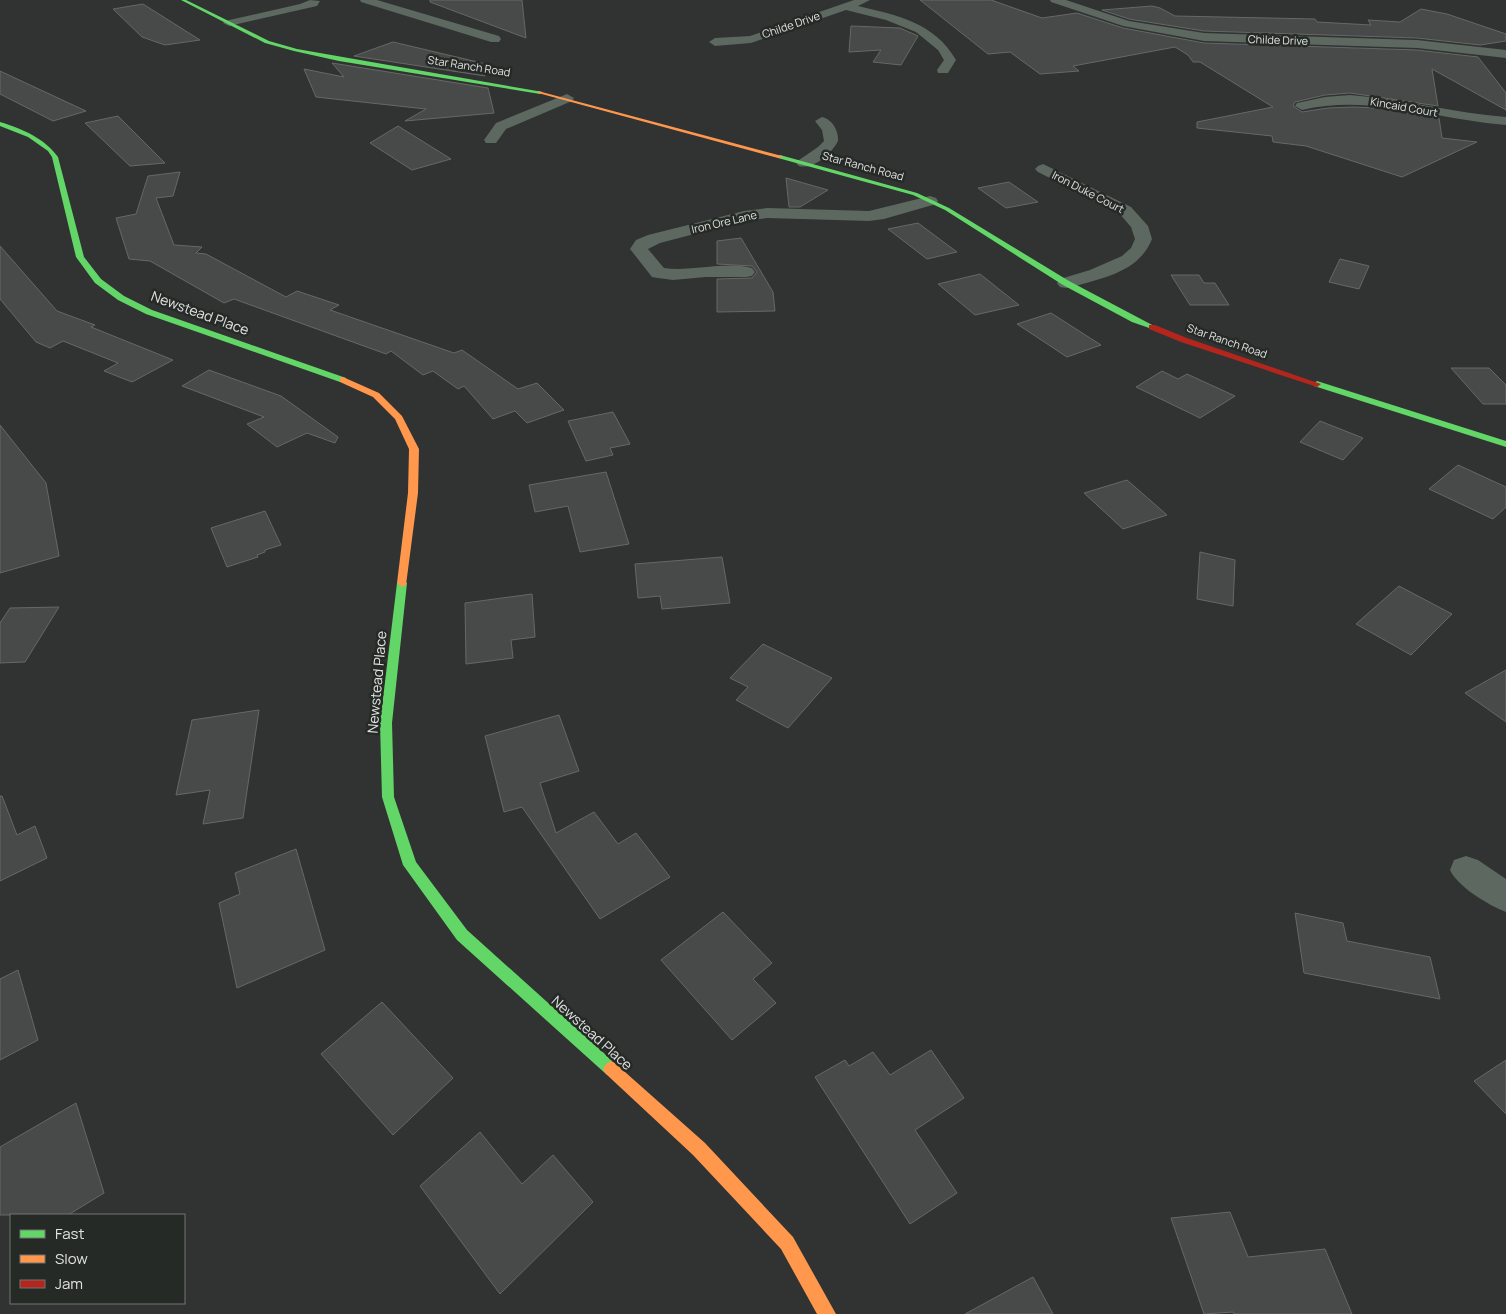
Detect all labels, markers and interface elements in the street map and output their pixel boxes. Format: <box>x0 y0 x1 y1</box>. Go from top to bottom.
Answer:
street label: Childe Drive <box>760 7 822 41</box>
street label: Childe Drive <box>1248 31 1309 48</box>
street label: Star Ranch Road <box>426 52 512 79</box>
street label: Kincaid Court <box>1369 93 1439 120</box>
street label: Star Ranch Road <box>821 147 906 184</box>
street label: Iron Duke Court <box>1050 167 1127 216</box>
street label: Iron Ore Lane <box>690 207 759 236</box>
street label: Newstead Place <box>149 286 252 339</box>
street label: Star Ranch Road <box>1185 320 1269 361</box>
street label: Newstead Place <box>363 630 390 734</box>
street label: Newstead Place <box>548 991 637 1074</box>
legend <box>10 1214 185 1304</box>
text: Fast <box>55 1223 84 1244</box>
text: Slow <box>55 1248 88 1269</box>
text: Jam <box>55 1273 83 1294</box>

